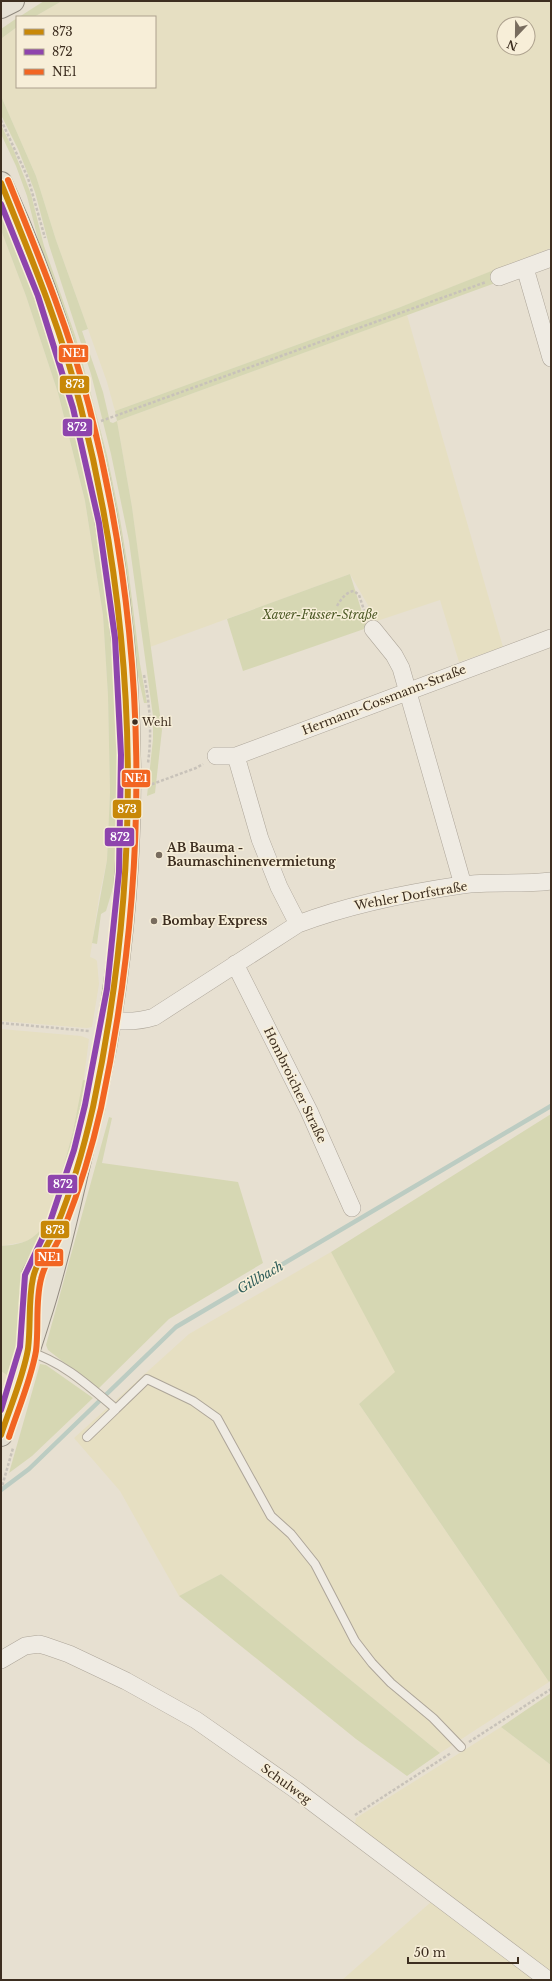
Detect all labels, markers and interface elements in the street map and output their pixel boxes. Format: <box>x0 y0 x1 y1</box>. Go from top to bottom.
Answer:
legend <box>16 16 156 88</box>
north arrow <box>496 16 536 56</box>
text: 873 <box>52 24 73 39</box>
text: N <box>504 37 520 54</box>
text: 872 <box>52 44 73 59</box>
text: NE1 <box>52 64 77 79</box>
line badge: NE1 <box>58 344 89 363</box>
text: NE1 <box>62 346 86 360</box>
line badge: 873 <box>59 375 90 394</box>
text: 873 <box>65 377 85 391</box>
line badge: 872 <box>62 418 93 437</box>
text: 872 <box>67 420 87 434</box>
park label: Xaver-Füsser-Straße <box>262 607 378 622</box>
street label: Hermann-Cossmann-Straße <box>300 661 468 738</box>
place label: Wehl <box>141 715 172 729</box>
marker: Wehl <box>130 717 140 727</box>
line badge: NE1 <box>121 769 151 788</box>
text: NE1 <box>124 771 148 785</box>
line badge: 873 <box>112 799 142 819</box>
text: 873 <box>117 802 137 816</box>
line badge: 872 <box>104 827 135 847</box>
text: 872 <box>110 830 130 844</box>
place label: AB Bauma - Baumaschinenvermietung <box>166 840 336 869</box>
marker: AB Bauma - Baumaschinenvermietung <box>154 850 164 860</box>
street label: Wehler Dorfstraße <box>352 878 469 913</box>
place label: Bombay Express <box>162 913 268 928</box>
marker: Bombay Express <box>149 916 159 926</box>
street label: Hombroicher Straße <box>261 1024 330 1145</box>
line badge: 872 <box>47 1174 78 1194</box>
text: 872 <box>53 1177 73 1191</box>
line badge: 873 <box>40 1220 70 1239</box>
text: 873 <box>45 1223 65 1237</box>
line badge: NE1 <box>34 1248 64 1267</box>
text: NE1 <box>37 1250 61 1264</box>
water label: Gillbach <box>234 1257 286 1297</box>
street label: Schulweg <box>258 1760 315 1807</box>
scale bar <box>408 1939 518 1965</box>
text: 50 m <box>414 1945 446 1960</box>

